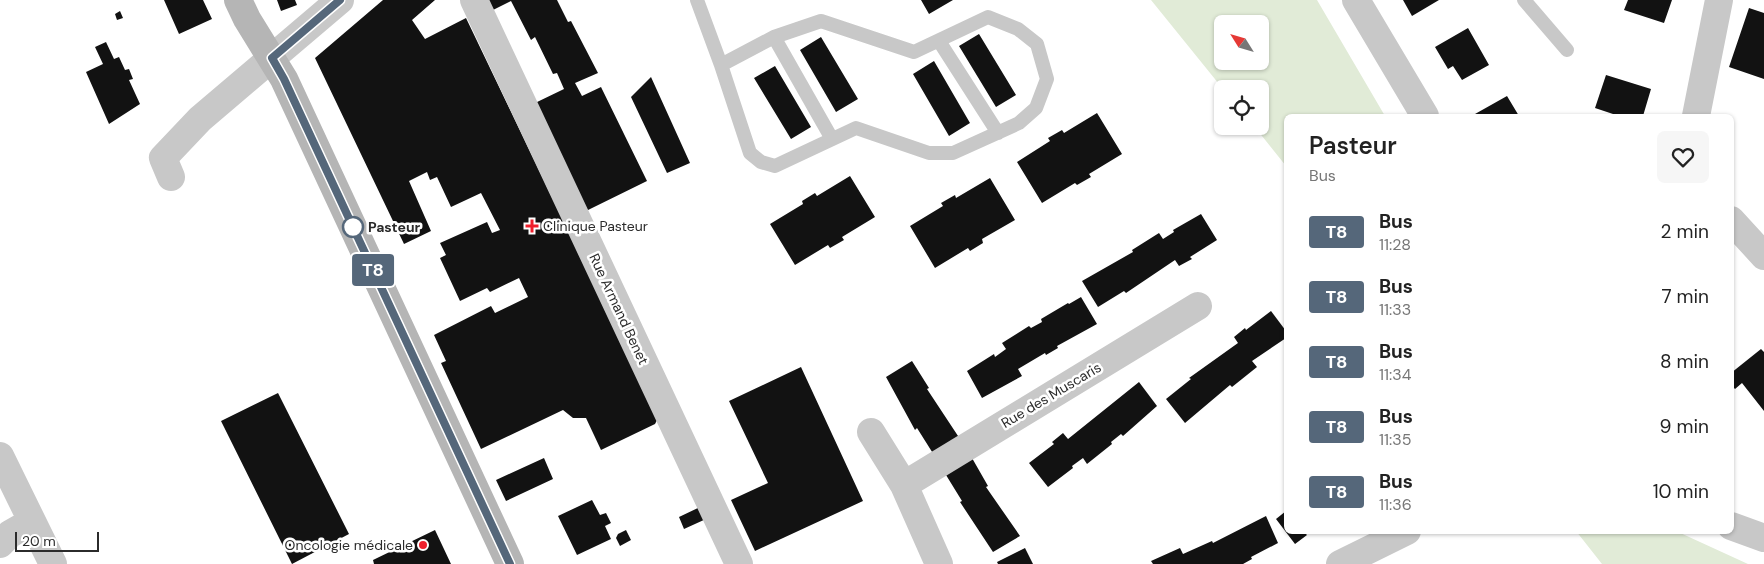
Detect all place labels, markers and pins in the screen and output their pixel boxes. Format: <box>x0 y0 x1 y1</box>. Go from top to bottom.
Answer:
marker: Pasteur <box>342 216 364 238</box>
place label: Clinique Pasteur <box>543 217 648 235</box>
place label: Pasteur <box>368 218 421 236</box>
marker: Clinique Pasteur <box>525 219 539 233</box>
place label: Oncologie médicale <box>285 536 413 554</box>
marker: Oncologie médicale <box>417 539 429 551</box>

